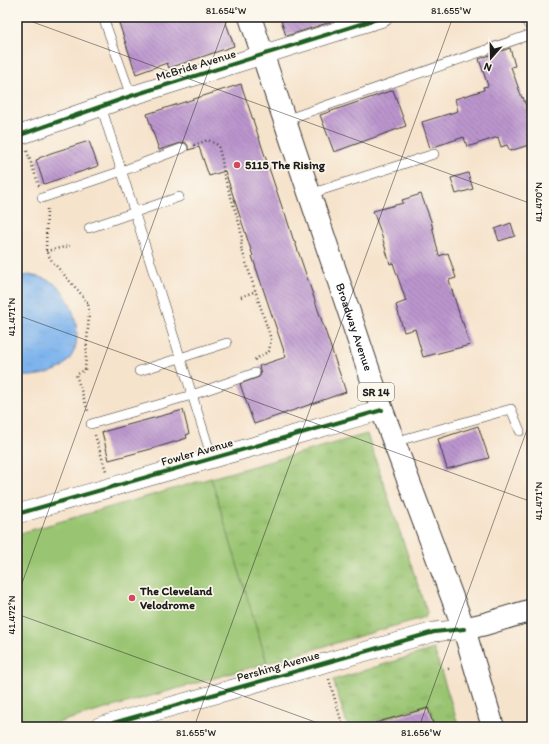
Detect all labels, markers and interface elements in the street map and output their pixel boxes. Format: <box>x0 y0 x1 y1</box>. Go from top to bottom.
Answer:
text: 81.654°W <box>206 4 247 17</box>
text: 81.655°W <box>431 4 471 17</box>
north arrow <box>471 38 511 78</box>
street label: McBride Avenue <box>154 46 238 84</box>
text: N <box>482 60 493 74</box>
place label: 5115 The Rising <box>245 158 326 173</box>
marker: 5115 The Rising <box>232 160 242 170</box>
text: 41.470°N <box>532 182 545 222</box>
street label: Broadway Avenue <box>333 281 375 373</box>
text: 41.471°N <box>5 298 18 336</box>
road number: SR 14 <box>358 383 394 401</box>
street label: Fowler Avenue <box>159 435 235 469</box>
text: 41.471°N <box>532 482 545 520</box>
place label: The Cleveland Velodrome <box>139 584 213 612</box>
marker: The Cleveland Velodrome <box>127 593 137 603</box>
text: 41.472°N <box>5 595 18 635</box>
street label: Pershing Avenue <box>235 647 321 685</box>
text: 81.655°W <box>176 726 216 739</box>
text: 81.656°W <box>401 726 441 739</box>

